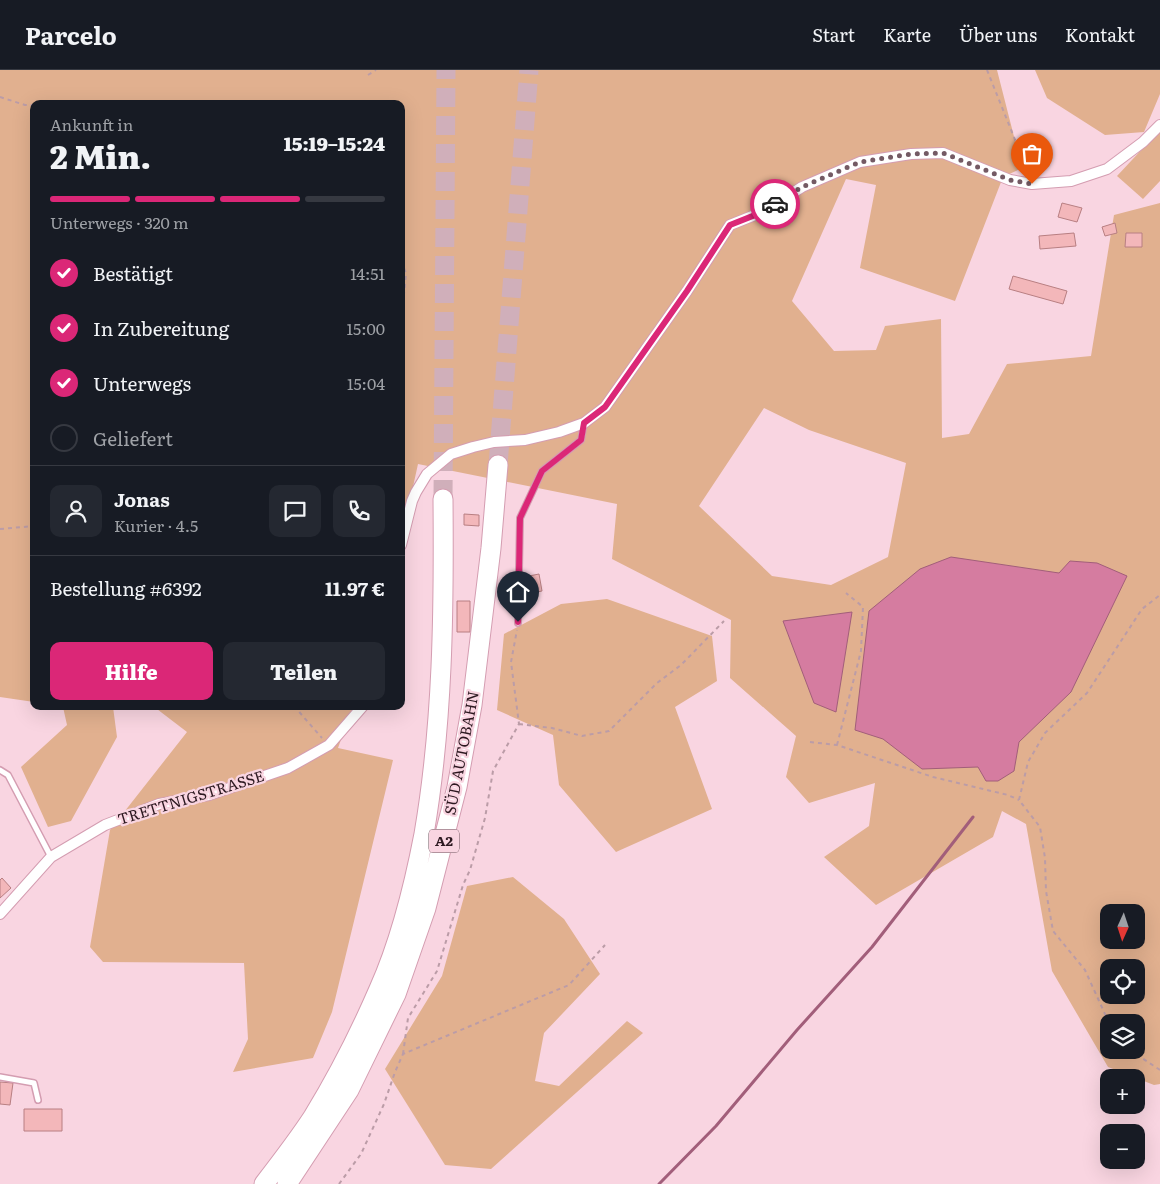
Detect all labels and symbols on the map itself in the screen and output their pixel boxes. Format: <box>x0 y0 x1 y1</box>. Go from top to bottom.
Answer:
pin <box>1011 133 1053 184</box>
courier <box>750 179 800 229</box>
pin <box>497 571 539 622</box>
street label: SÜD AUTOBAHN <box>437 689 484 817</box>
street label: TRETTNIGSTRASSE <box>114 763 267 830</box>
road number: A2 <box>429 829 459 852</box>
north arrow <box>1100 904 1145 949</box>

